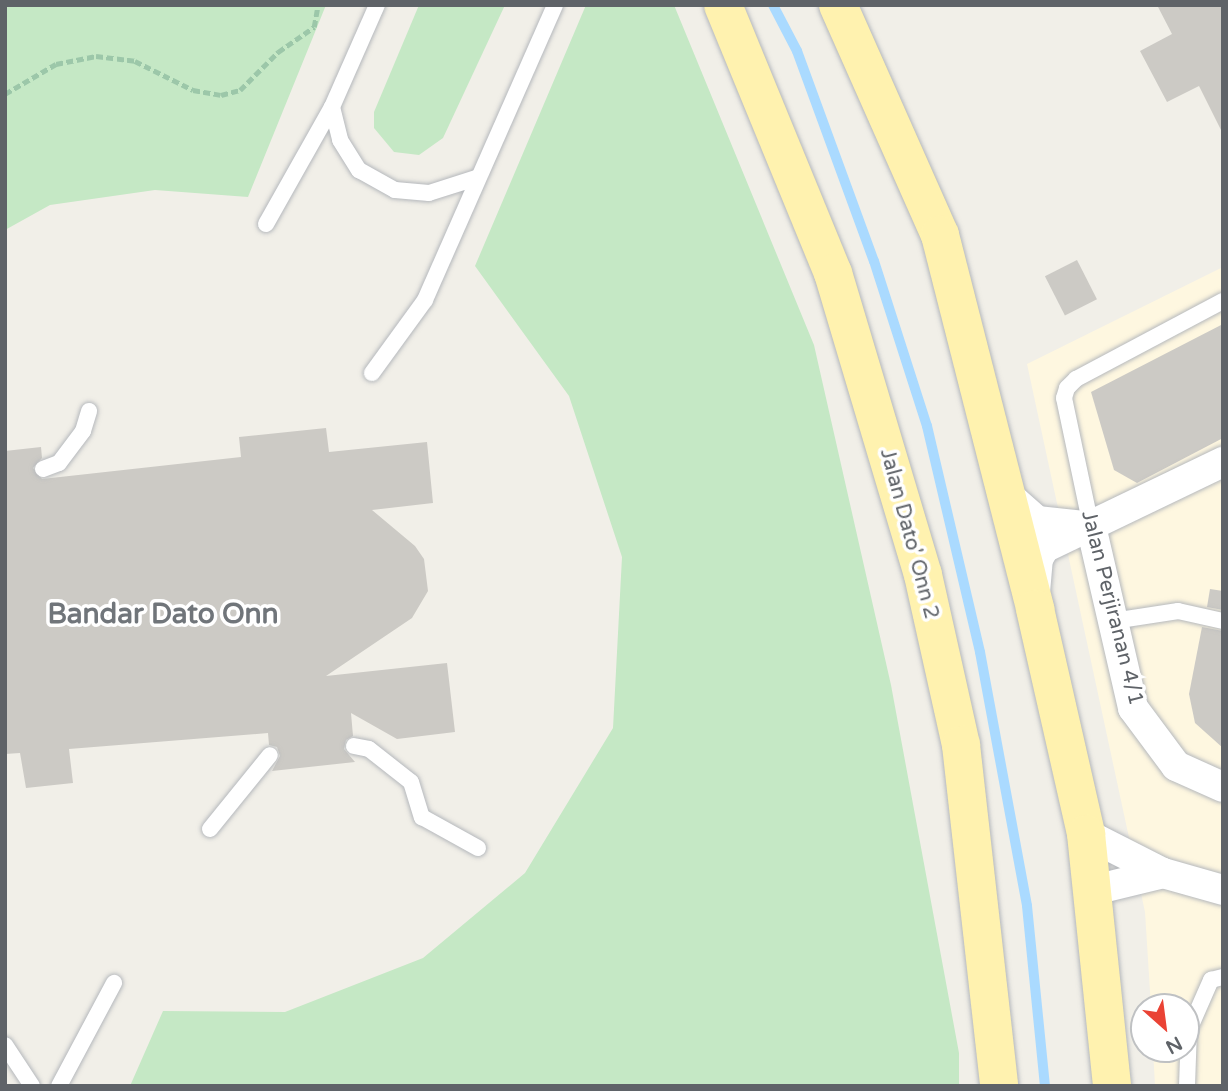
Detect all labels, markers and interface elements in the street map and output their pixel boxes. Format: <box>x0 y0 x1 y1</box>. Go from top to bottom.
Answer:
street label: Jalan Dato' Onn 2 <box>874 446 944 622</box>
street label: Jalan Perjiranan 4/1 <box>1076 508 1148 708</box>
district label: Bandar Dato Onn <box>47 597 279 631</box>
north arrow <box>1130 993 1200 1063</box>
text: N <box>1162 1031 1186 1058</box>

